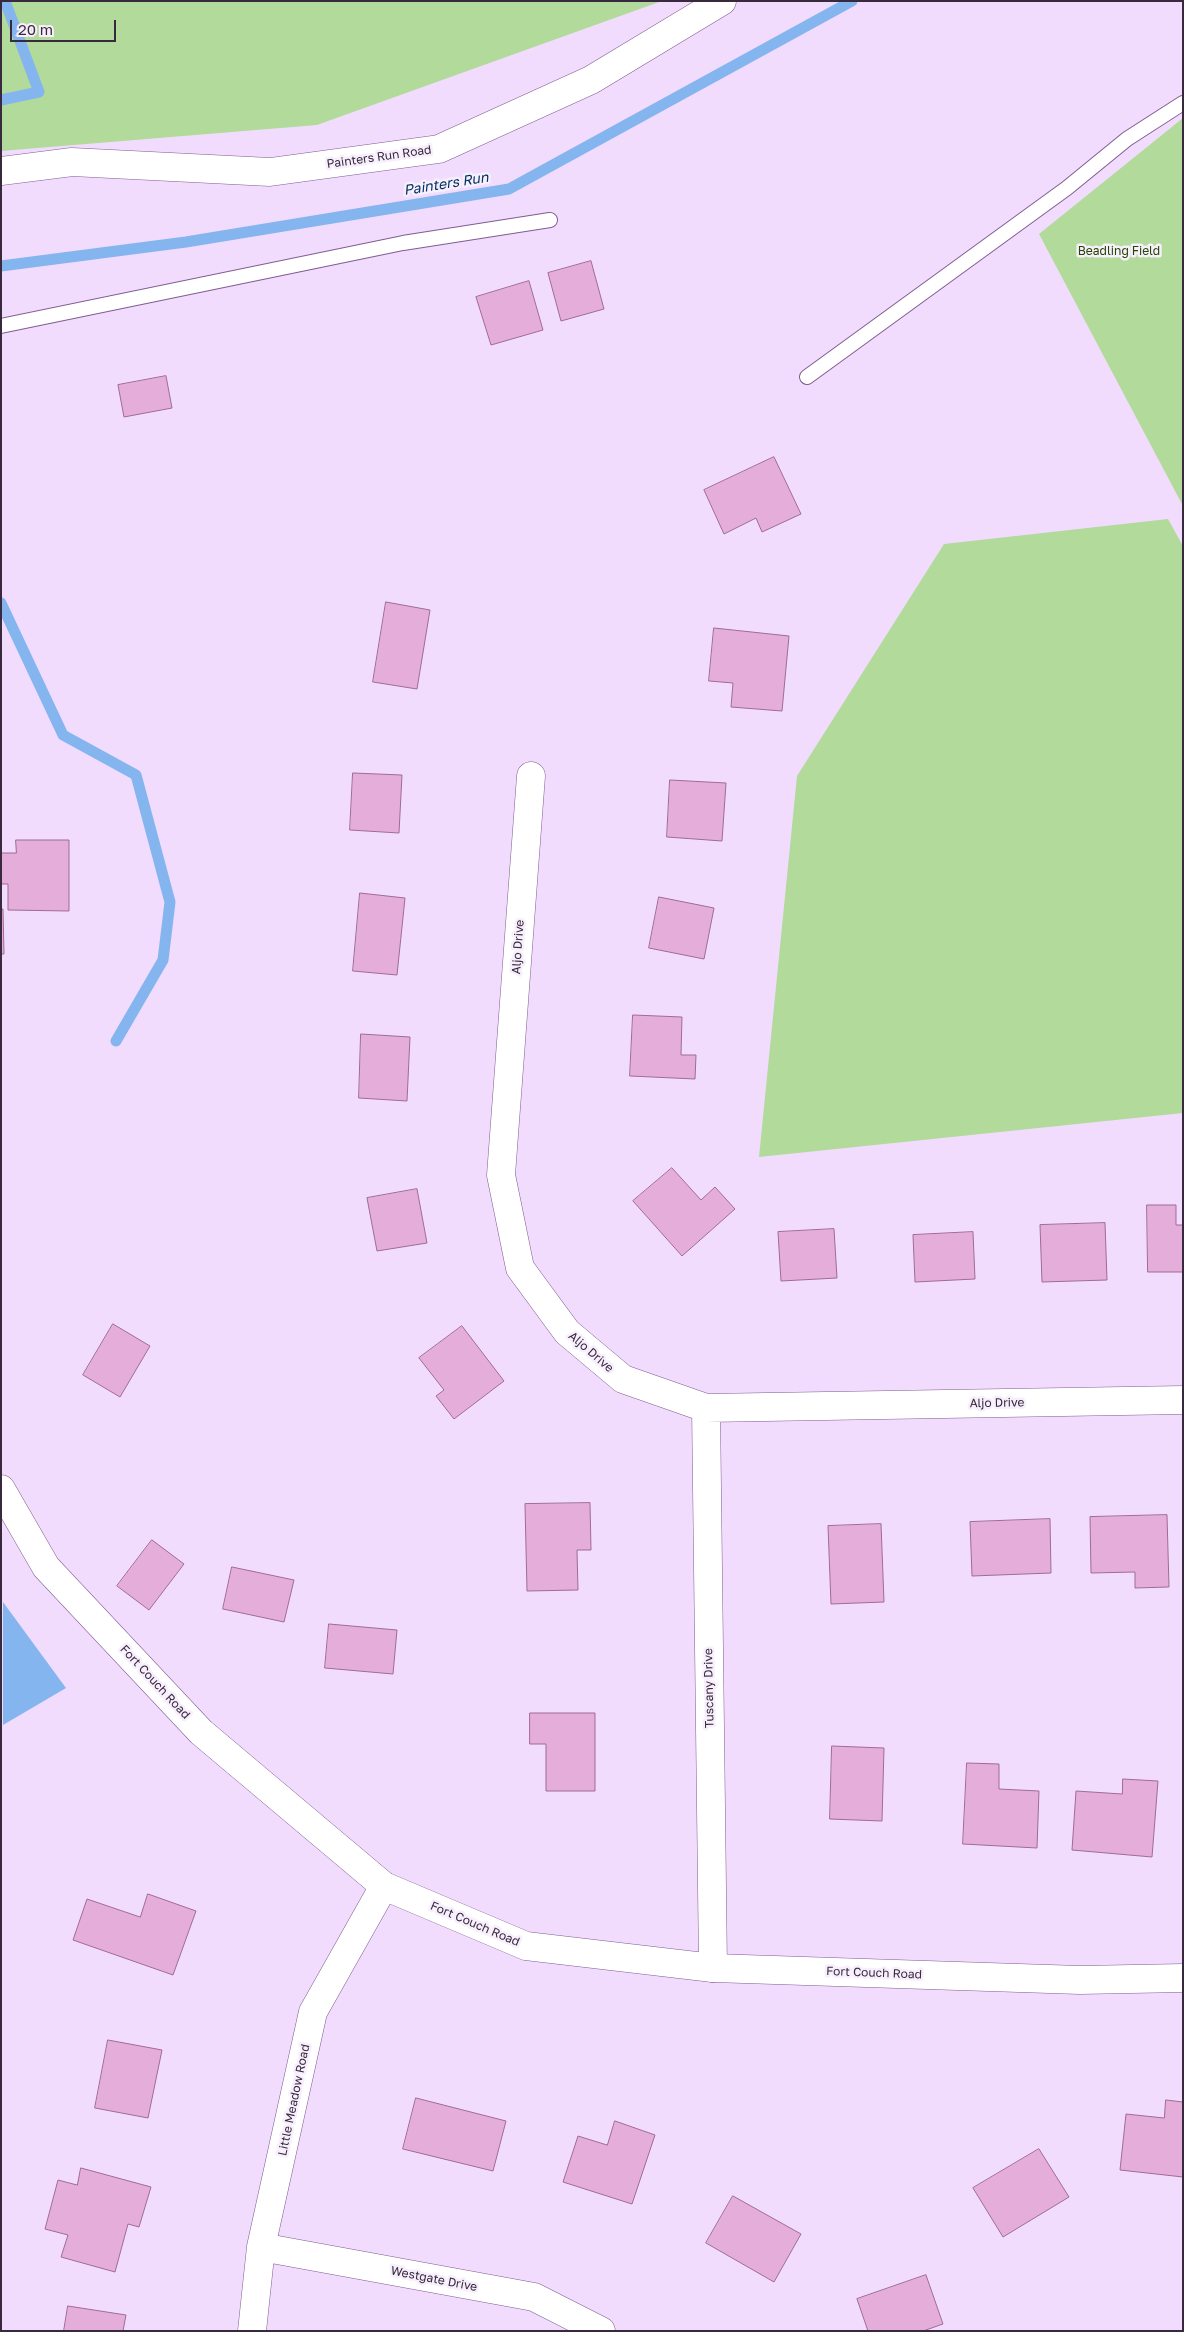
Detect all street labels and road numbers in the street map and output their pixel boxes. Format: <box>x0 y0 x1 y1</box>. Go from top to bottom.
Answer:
street label: Painters Run Road <box>326 143 432 171</box>
street label: Aljo Drive <box>509 919 527 975</box>
street label: Aljo Drive <box>566 1329 616 1375</box>
street label: Aljo Drive <box>969 1395 1025 1411</box>
street label: Fort Couch Road <box>117 1642 193 1722</box>
street label: Tuscany Drive <box>701 1648 717 1728</box>
street label: Fort Couch Road <box>428 1899 522 1949</box>
street label: Fort Couch Road <box>826 1964 922 1982</box>
street label: Little Meadow Road <box>275 2043 313 2157</box>
street label: Westgate Drive <box>390 2264 478 2294</box>

